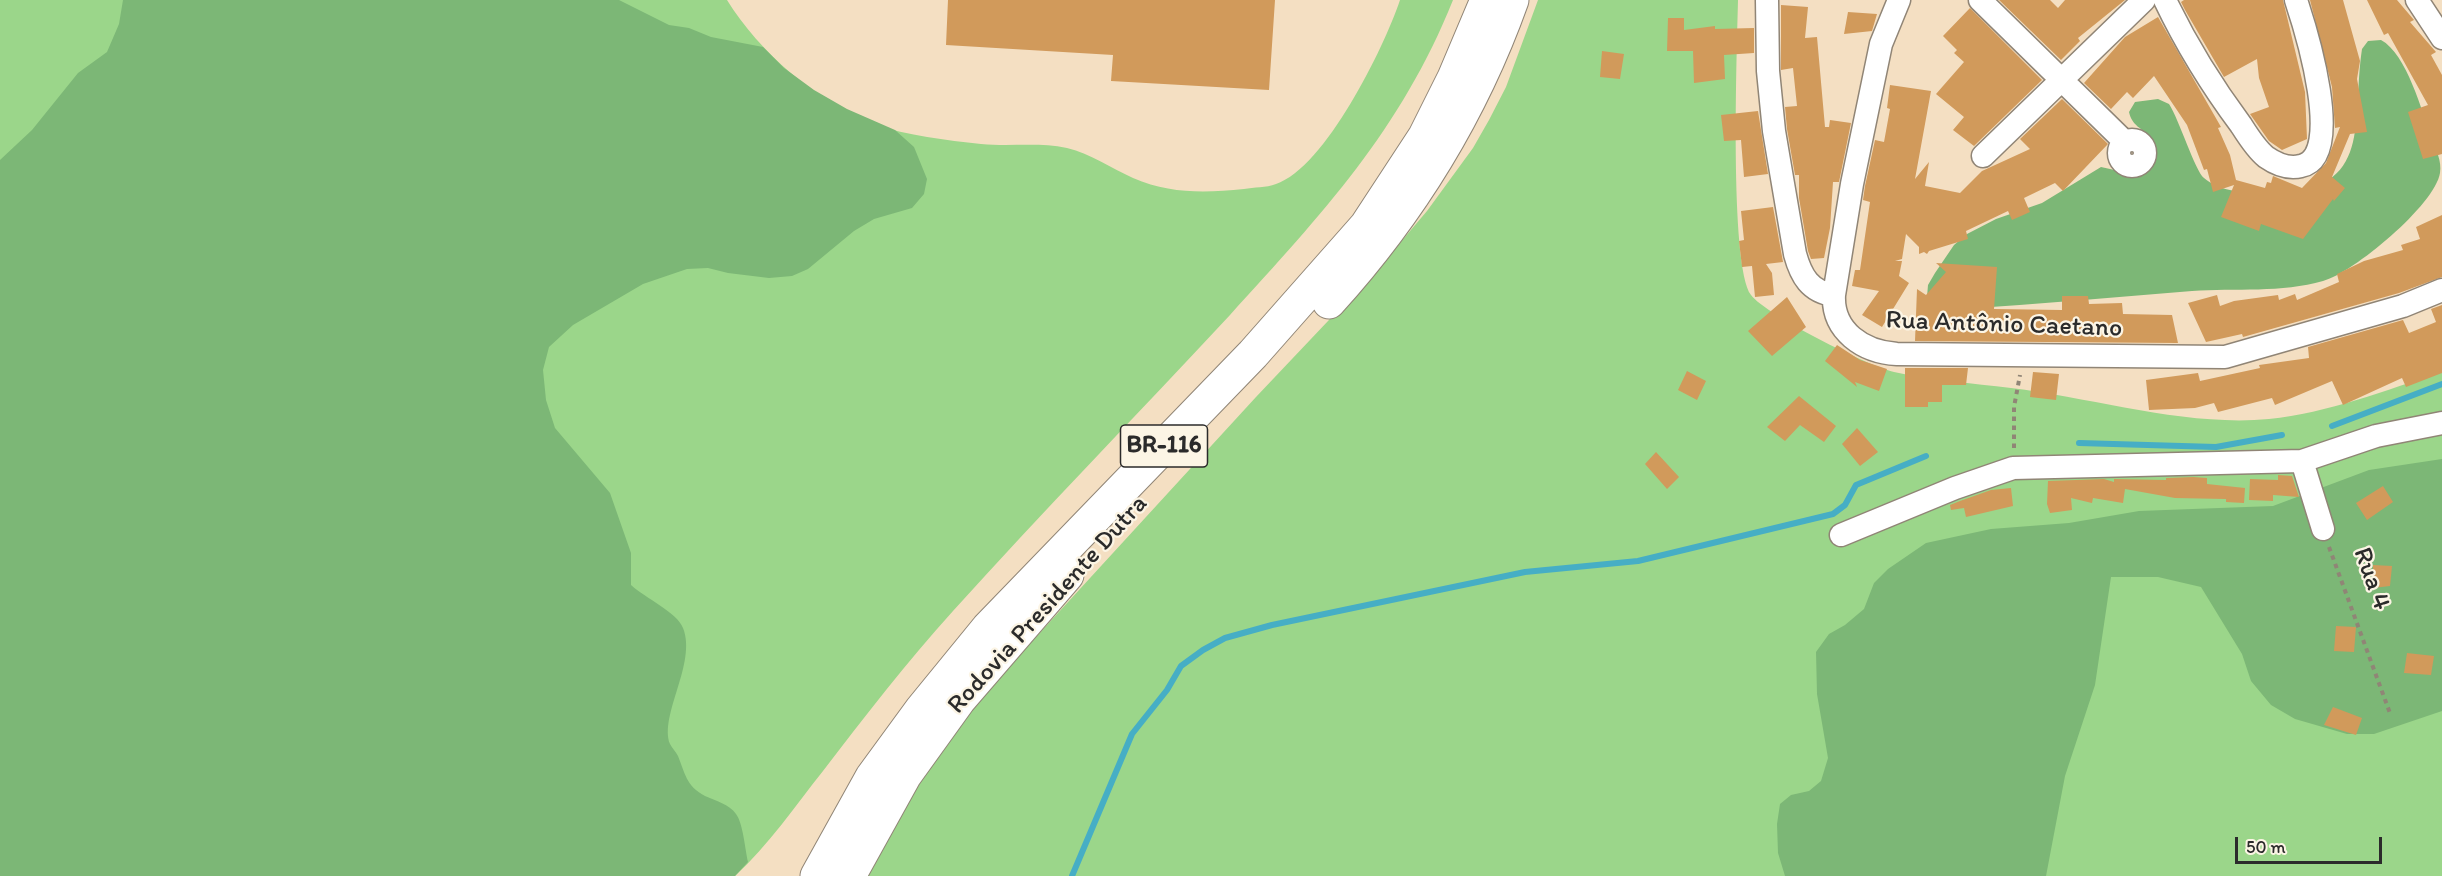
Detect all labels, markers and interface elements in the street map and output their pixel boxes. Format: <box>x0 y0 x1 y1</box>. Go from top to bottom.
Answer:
street label: Rua Antônio Caetano <box>1885 305 2123 345</box>
road number: BR-116 <box>1120 425 1208 467</box>
street label: Rodovia Presidente Dutra <box>942 489 1154 721</box>
street label: Rua 4 <box>2345 543 2397 615</box>
scale bar <box>2238 825 2385 863</box>
text: 50 m <box>2246 836 2286 858</box>

